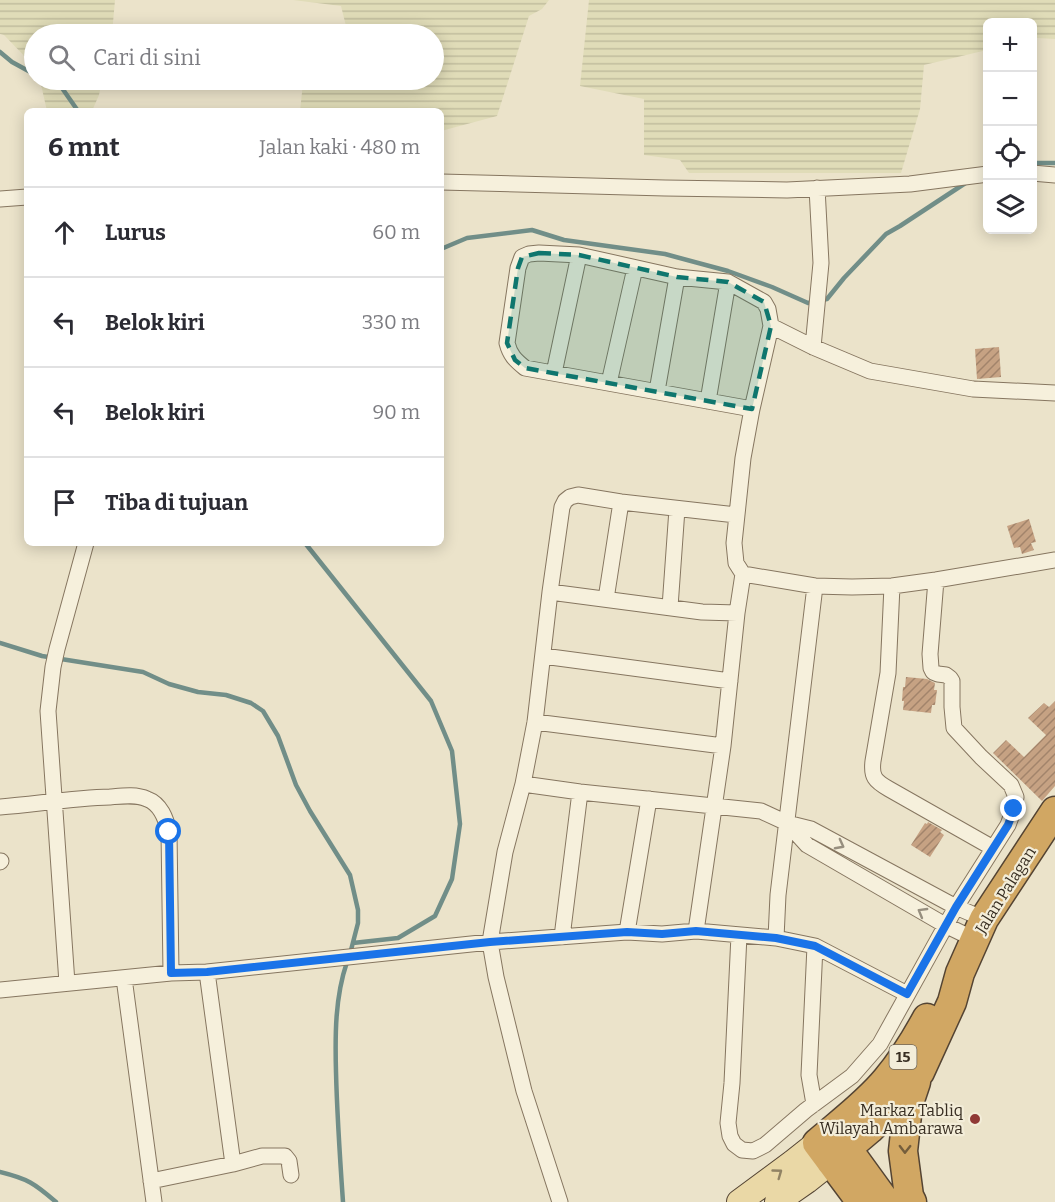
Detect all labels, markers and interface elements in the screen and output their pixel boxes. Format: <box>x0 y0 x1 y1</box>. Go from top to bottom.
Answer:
map controls <box>983 18 1037 234</box>
button: + <box>983 18 1037 72</box>
search box <box>24 24 444 90</box>
icon: search <box>45 41 78 74</box>
text: Cari di sini <box>93 44 201 71</box>
button: − <box>983 72 1037 126</box>
button: locate <box>983 126 1037 180</box>
text: 6 mnt <box>48 132 120 163</box>
text: Jalan kaki · 480 m <box>259 135 420 159</box>
button: layers <box>983 180 1037 234</box>
icon: ahead <box>48 216 81 249</box>
text: Lurus <box>105 219 166 246</box>
text: 60 m <box>372 220 420 244</box>
icon: left <box>48 306 81 339</box>
text: Belok kiri <box>105 309 205 336</box>
text: 330 m <box>362 310 420 334</box>
icon: left <box>48 396 81 429</box>
text: Belok kiri <box>105 399 205 426</box>
text: 90 m <box>372 400 420 424</box>
icon: arrive <box>48 486 81 519</box>
text: Tiba di tujuan <box>105 489 248 516</box>
route end <box>1000 795 1026 821</box>
route start <box>155 818 181 844</box>
one-way arrow <box>834 838 845 849</box>
street label: Jalan Palagan <box>971 843 1040 938</box>
one-way arrow <box>918 908 929 919</box>
road number: 15 <box>890 1045 916 1069</box>
place label: Markaz Tabliq Wilayah Ambarawa <box>819 1101 964 1138</box>
marker: Markaz Tabliq Wilayah Ambarawa <box>968 1112 982 1126</box>
one-way arrow <box>898 1145 911 1154</box>
one-way arrow <box>772 1169 783 1180</box>

